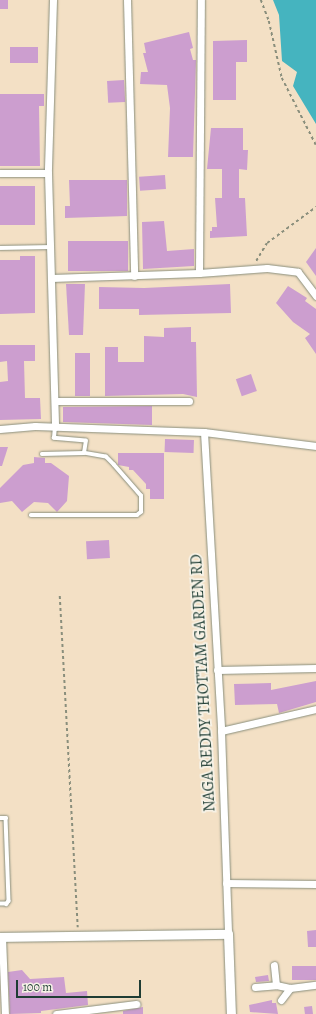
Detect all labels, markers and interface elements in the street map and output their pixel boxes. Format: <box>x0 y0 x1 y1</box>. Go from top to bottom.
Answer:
street label: NAGA REDDY THOTTAM GARDEN RD <box>187 554 219 812</box>
scale bar <box>18 972 143 998</box>
text: 100 m <box>23 979 52 995</box>

